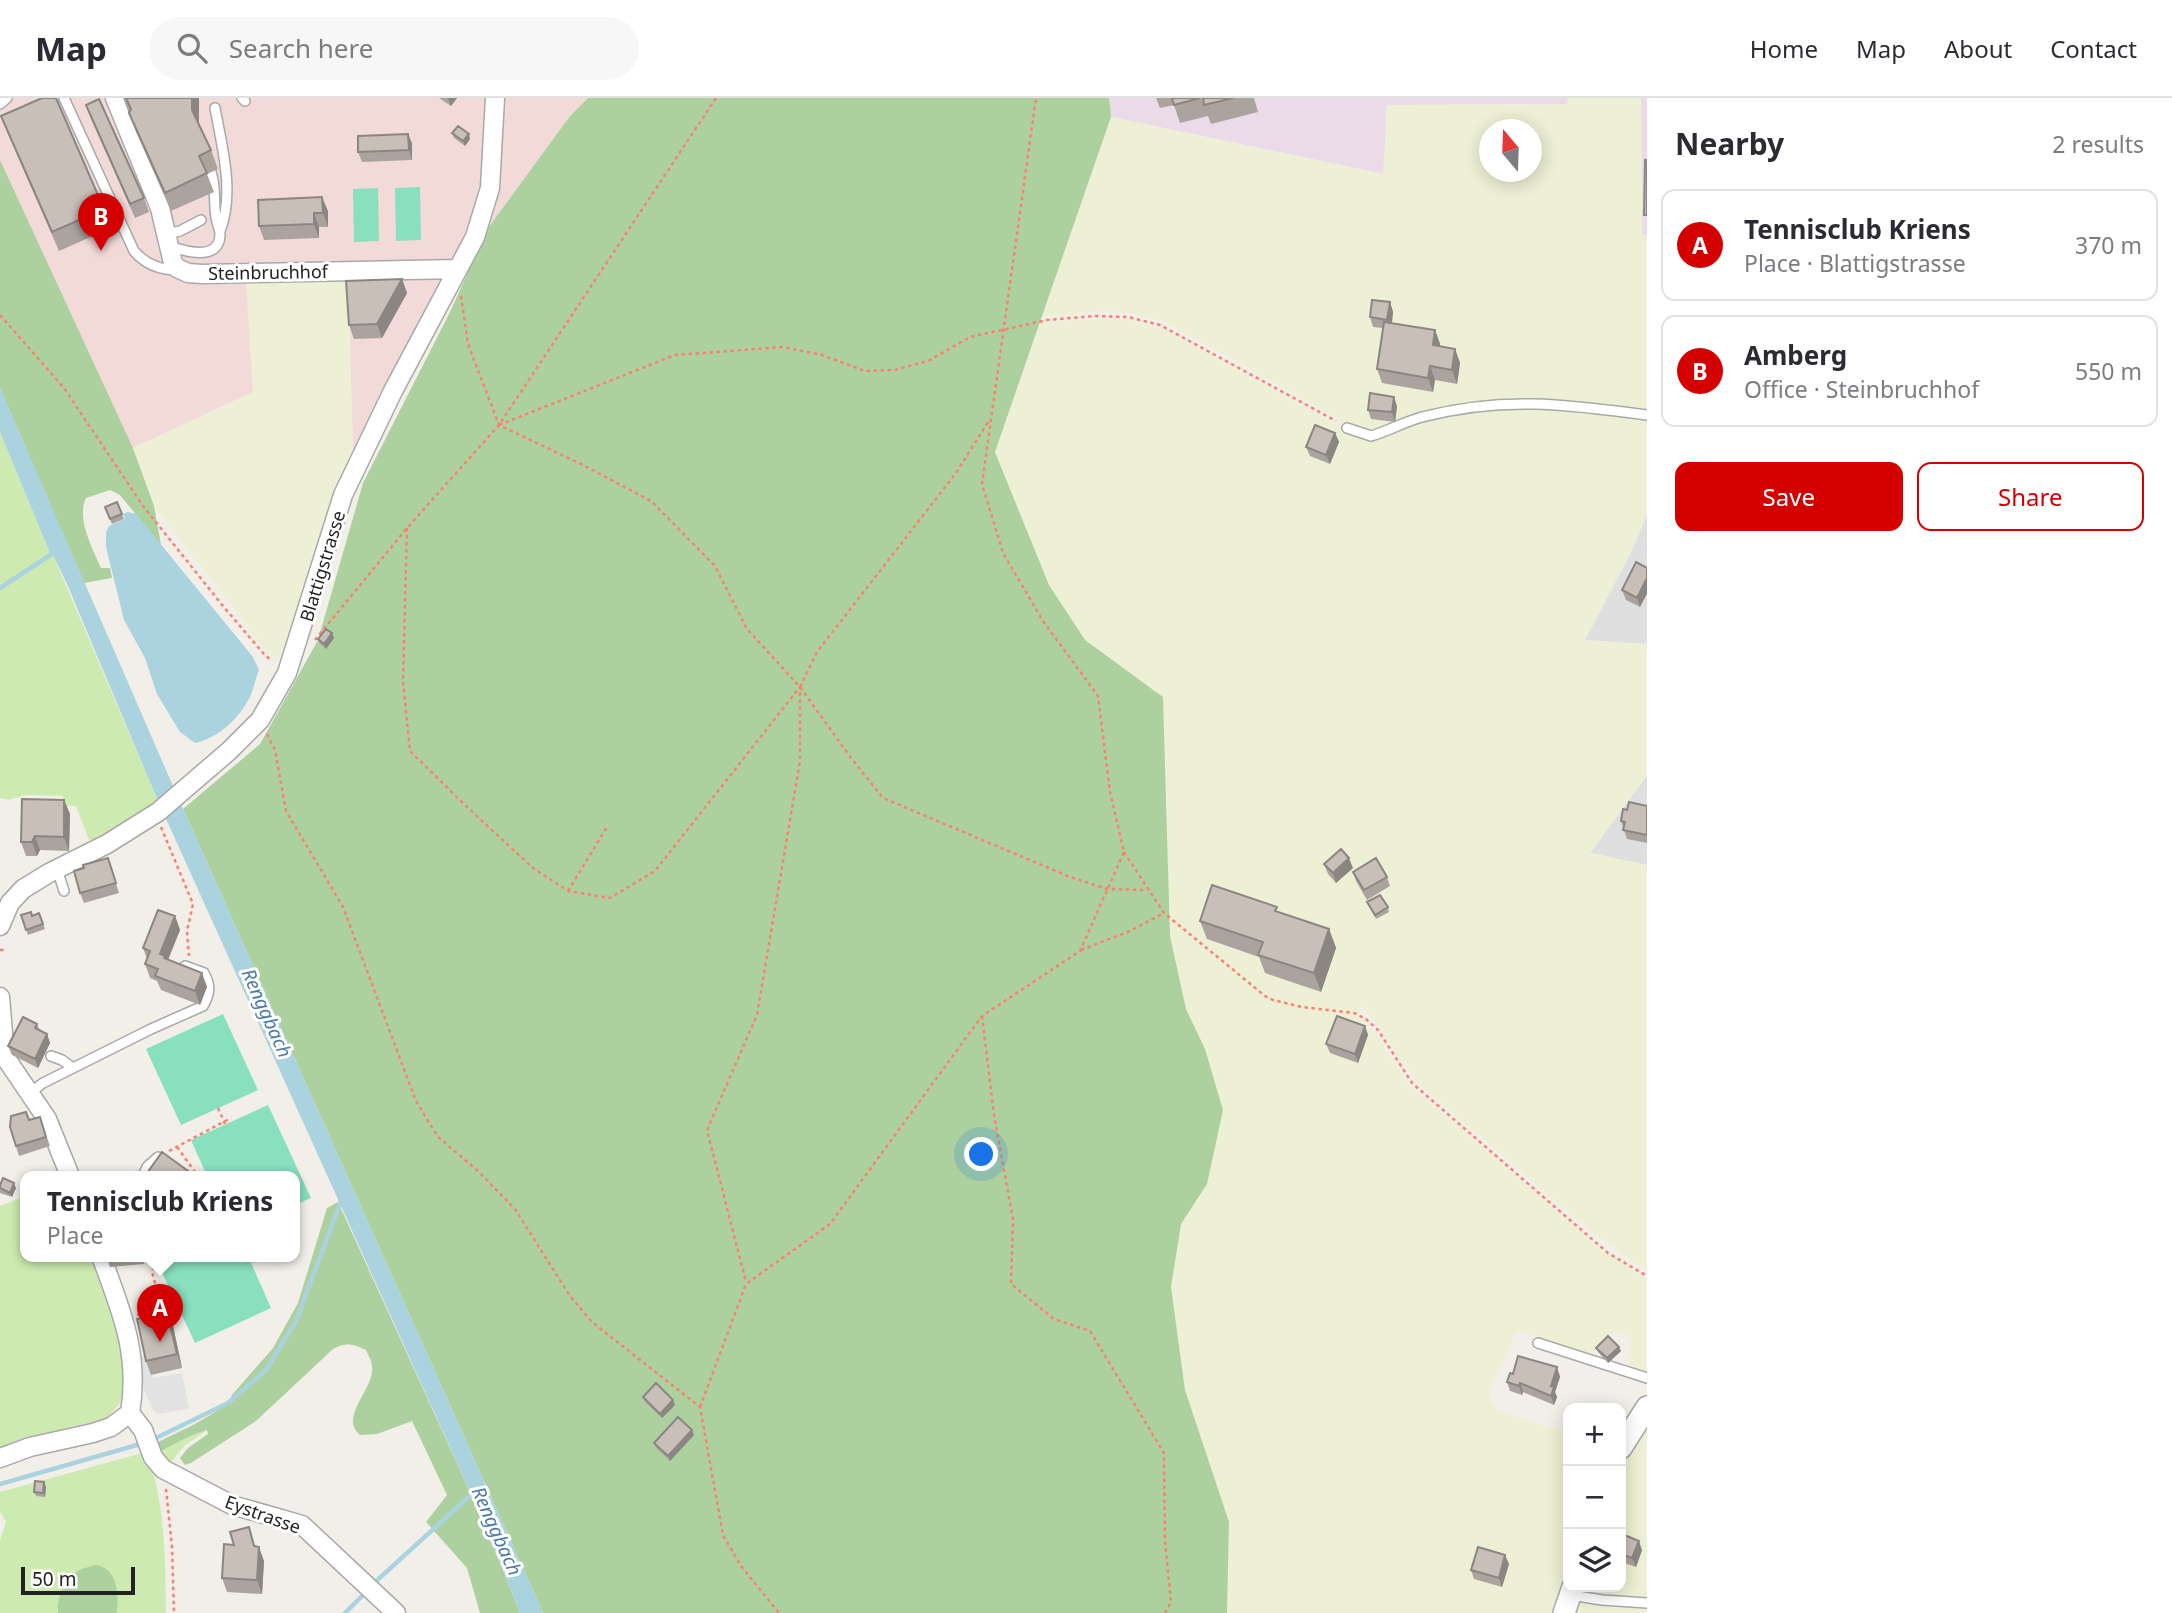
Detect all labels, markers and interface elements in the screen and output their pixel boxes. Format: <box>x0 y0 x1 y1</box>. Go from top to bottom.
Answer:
search box <box>149 17 639 80</box>
text: Map <box>35 26 107 71</box>
icon: search <box>173 29 211 67</box>
text: Search here <box>229 30 373 66</box>
text: Home <box>1750 32 1818 65</box>
text: Map <box>1856 32 1906 65</box>
text: About <box>1944 32 2012 65</box>
text: Contact <box>2050 32 2137 65</box>
north arrow <box>1479 119 1542 182</box>
text: Nearby <box>1675 123 1784 164</box>
text: 2 results <box>2052 128 2144 160</box>
pin: B <box>78 193 124 251</box>
text: Tennisclub Kriens <box>1744 211 1971 247</box>
text: A <box>1692 229 1708 261</box>
text: 370 m <box>2075 229 2142 261</box>
text: Place · Blattigstrasse <box>1744 247 1966 279</box>
street label: Steinbruchhof <box>208 259 329 285</box>
text: Amberg <box>1744 337 1847 373</box>
text: B <box>1692 355 1708 387</box>
text: 550 m <box>2075 355 2142 387</box>
text: Office · Steinbruchhof <box>1744 373 1979 405</box>
button: Save <box>1675 462 1903 531</box>
button: Share <box>1917 462 2144 531</box>
street label: Blattigstrasse <box>294 508 350 624</box>
water label: Renggbach <box>236 964 298 1062</box>
your location <box>964 1137 998 1171</box>
popup <box>20 1171 300 1262</box>
text: Tennisclub Kriens <box>47 1183 273 1219</box>
text: Place <box>47 1219 103 1251</box>
pin: A <box>137 1284 183 1342</box>
map controls <box>1563 1403 1626 1592</box>
button: + <box>1563 1403 1626 1466</box>
button: − <box>1563 1466 1626 1529</box>
water label: Renggbach <box>466 1482 528 1580</box>
street label: Eystrasse <box>222 1489 304 1539</box>
button: layers <box>1563 1529 1626 1592</box>
scale bar <box>21 1564 135 1596</box>
text: 50 m <box>32 1566 76 1592</box>

